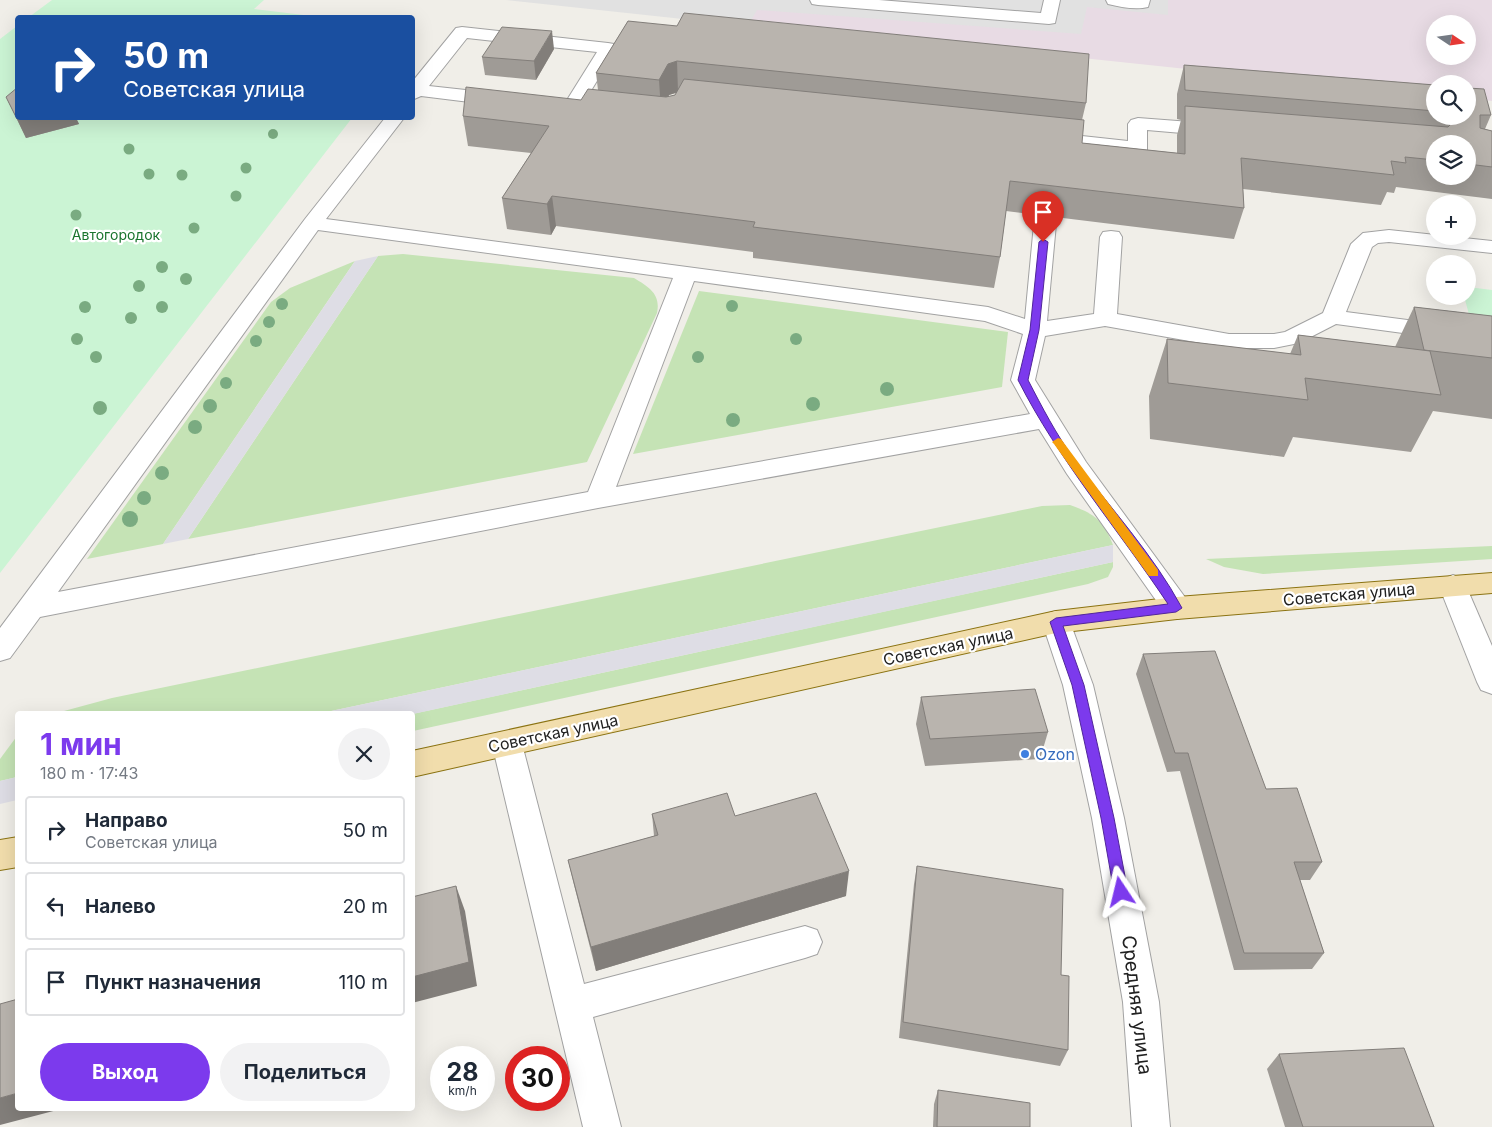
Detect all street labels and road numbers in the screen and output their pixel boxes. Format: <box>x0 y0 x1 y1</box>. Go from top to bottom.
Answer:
street label: Советская улица <box>1282 578 1416 610</box>
street label: Советская улица <box>881 622 1015 670</box>
street label: Советская улица <box>486 709 620 757</box>
street label: Средняя улица <box>1117 934 1157 1076</box>

